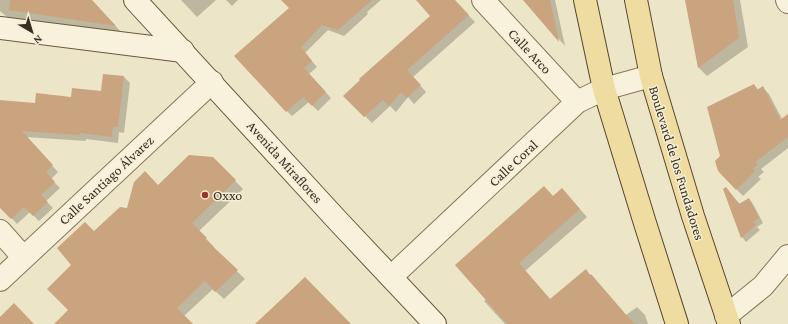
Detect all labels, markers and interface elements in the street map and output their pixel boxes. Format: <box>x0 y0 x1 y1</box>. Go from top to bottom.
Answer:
north arrow <box>12 12 52 52</box>
street label: Calle Arco <box>505 25 555 77</box>
text: N <box>31 33 45 47</box>
street label: Boulevard de los Fundadores <box>646 84 708 242</box>
street label: Avenida Miraflores <box>244 118 326 206</box>
street label: Calle Santiago Álvarez <box>55 132 157 228</box>
street label: Calle Coral <box>485 136 541 190</box>
place label: Oxxo <box>213 187 242 203</box>
marker: Oxxo <box>200 190 210 200</box>

